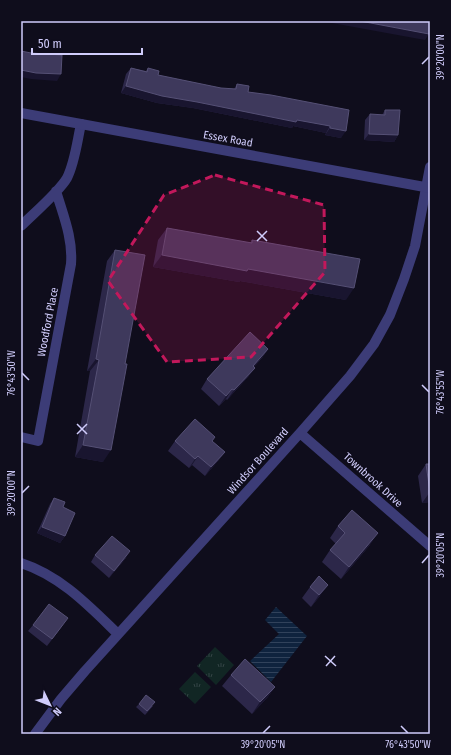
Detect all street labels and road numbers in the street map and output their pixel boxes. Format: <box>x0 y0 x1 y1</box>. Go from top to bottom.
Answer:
street label: Essex Road <box>202 128 254 150</box>
street label: Woodford Place <box>35 286 61 358</box>
street label: Windsor Boulevard <box>225 425 291 497</box>
street label: Townbrook Drive <box>341 450 405 510</box>

